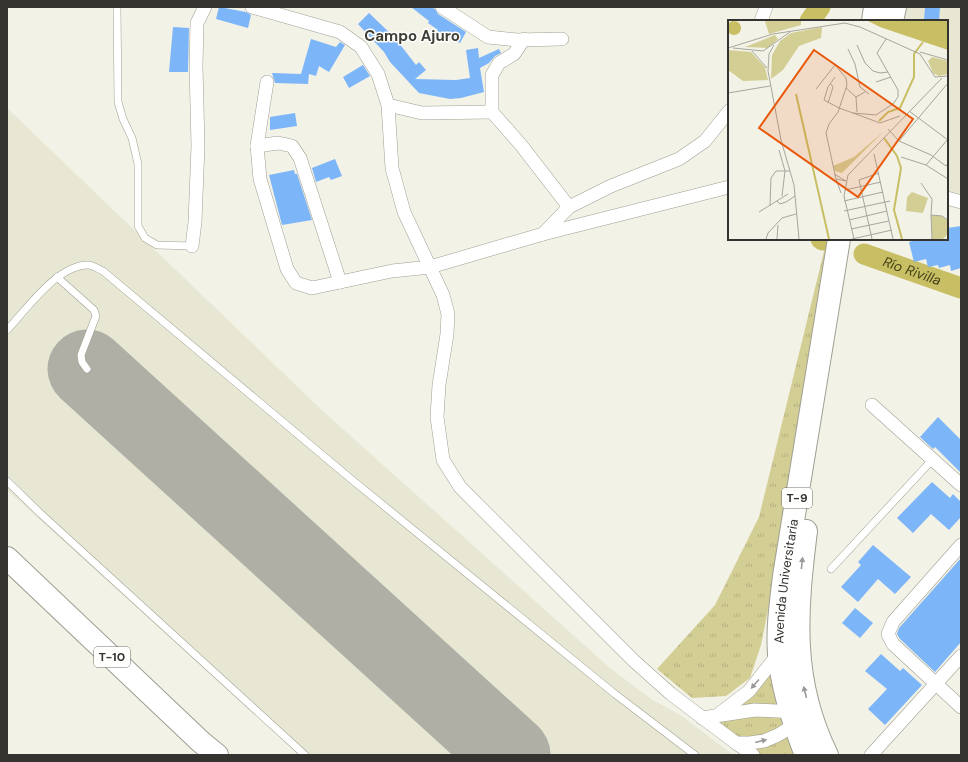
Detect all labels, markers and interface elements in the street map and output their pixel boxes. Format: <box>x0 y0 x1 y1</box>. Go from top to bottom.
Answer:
inset map <box>728 20 948 240</box>
district label: Campo Ajuro <box>364 26 460 46</box>
water label: Río Rivilla <box>881 252 944 289</box>
road number: T-9 <box>782 488 812 508</box>
street label: Avenida Universitaria <box>770 518 802 644</box>
one-way arrow <box>799 557 805 569</box>
road number: T-10 <box>94 647 130 667</box>
one-way arrow <box>751 679 760 689</box>
one-way arrow <box>802 686 808 698</box>
one-way arrow <box>755 738 767 744</box>

